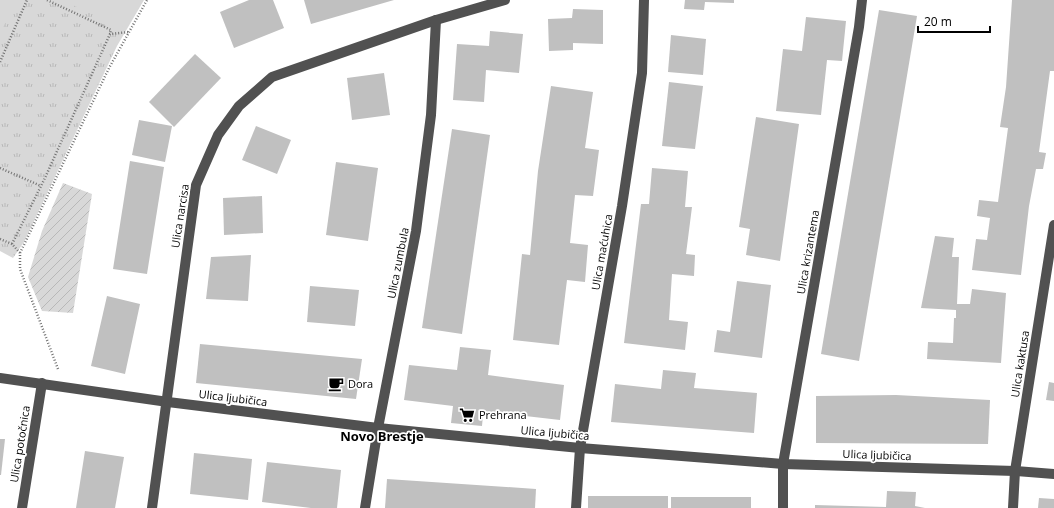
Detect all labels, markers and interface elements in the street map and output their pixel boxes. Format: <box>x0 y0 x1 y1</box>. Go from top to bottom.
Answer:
scale bar <box>918 8 990 34</box>
text: 20 m <box>924 13 952 30</box>
street label: Ulica narcisa <box>167 183 192 249</box>
street label: Ulica krizantema <box>793 209 822 295</box>
street label: Ulica maćuhica <box>587 213 616 291</box>
street label: Ulica zumbula <box>383 226 412 300</box>
street label: Ulica kaktusa <box>1007 329 1032 398</box>
cafe icon: Dora <box>327 375 345 393</box>
place label: Dora <box>348 376 373 391</box>
street label: Ulica ljubičica <box>198 386 268 409</box>
street label: Ulica potočnica <box>6 404 33 484</box>
supermarket icon: Prehrana <box>458 406 476 424</box>
place label: Prehrana <box>479 407 527 422</box>
street label: Ulica ljubičica <box>520 422 590 443</box>
district label: Novo Brestje <box>340 427 424 445</box>
street label: Ulica ljubičica <box>842 446 912 463</box>

